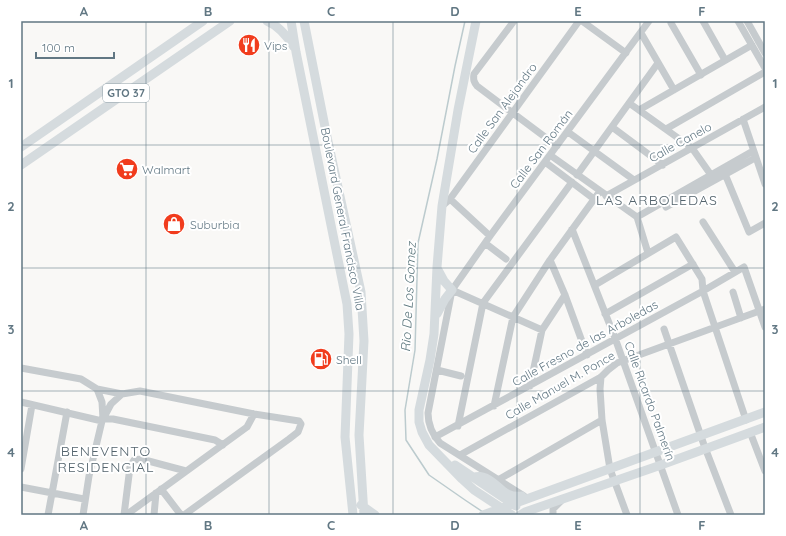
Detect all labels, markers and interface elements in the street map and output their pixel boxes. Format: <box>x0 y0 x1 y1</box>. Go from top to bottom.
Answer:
text: A <box>80 3 89 19</box>
text: B <box>204 3 212 19</box>
text: C <box>327 3 335 19</box>
text: D <box>450 3 460 19</box>
text: E <box>574 3 582 19</box>
text: F <box>698 3 706 19</box>
restaurant icon: Vips <box>236 32 262 58</box>
scale bar <box>36 34 114 60</box>
place label: Vips <box>264 38 288 53</box>
text: 100 m <box>42 40 75 55</box>
street label: Calle San Alejandro <box>464 60 540 156</box>
text: 1 <box>8 75 14 91</box>
text: 1 <box>772 75 778 91</box>
road number: GTO 37 <box>103 84 149 102</box>
street label: Calle San Román <box>506 106 576 192</box>
street label: Calle Canelo <box>646 119 714 165</box>
street label: Boulevard General Francisco Villa <box>318 126 368 312</box>
supermarket icon: Walmart <box>114 156 140 182</box>
place label: Walmart <box>142 162 190 177</box>
district label: LAS ARBOLEDAS <box>596 191 718 209</box>
text: 2 <box>7 198 15 214</box>
text: 2 <box>771 198 779 214</box>
shop icon: Suburbia <box>161 211 187 237</box>
place label: Suburbia <box>190 217 239 232</box>
water label: Rio De Los Gomez <box>397 240 419 352</box>
street label: Calle Fresno de las Arboledas <box>510 296 661 389</box>
text: 3 <box>8 321 15 337</box>
text: 3 <box>772 321 779 337</box>
street label: Calle Ricardo Palmerín <box>621 339 679 463</box>
fuel station icon: Shell <box>308 346 334 372</box>
street label: Calle Manuel M. Ponce <box>503 347 618 422</box>
place label: Shell <box>336 352 362 367</box>
district label: BENEVENTO RESIDENCIAL <box>57 442 155 476</box>
text: 4 <box>7 444 15 460</box>
text: 4 <box>771 444 779 460</box>
text: A <box>80 517 89 533</box>
text: B <box>204 517 212 533</box>
text: C <box>327 517 335 533</box>
text: D <box>450 517 460 533</box>
text: E <box>574 517 582 533</box>
text: F <box>698 517 706 533</box>

